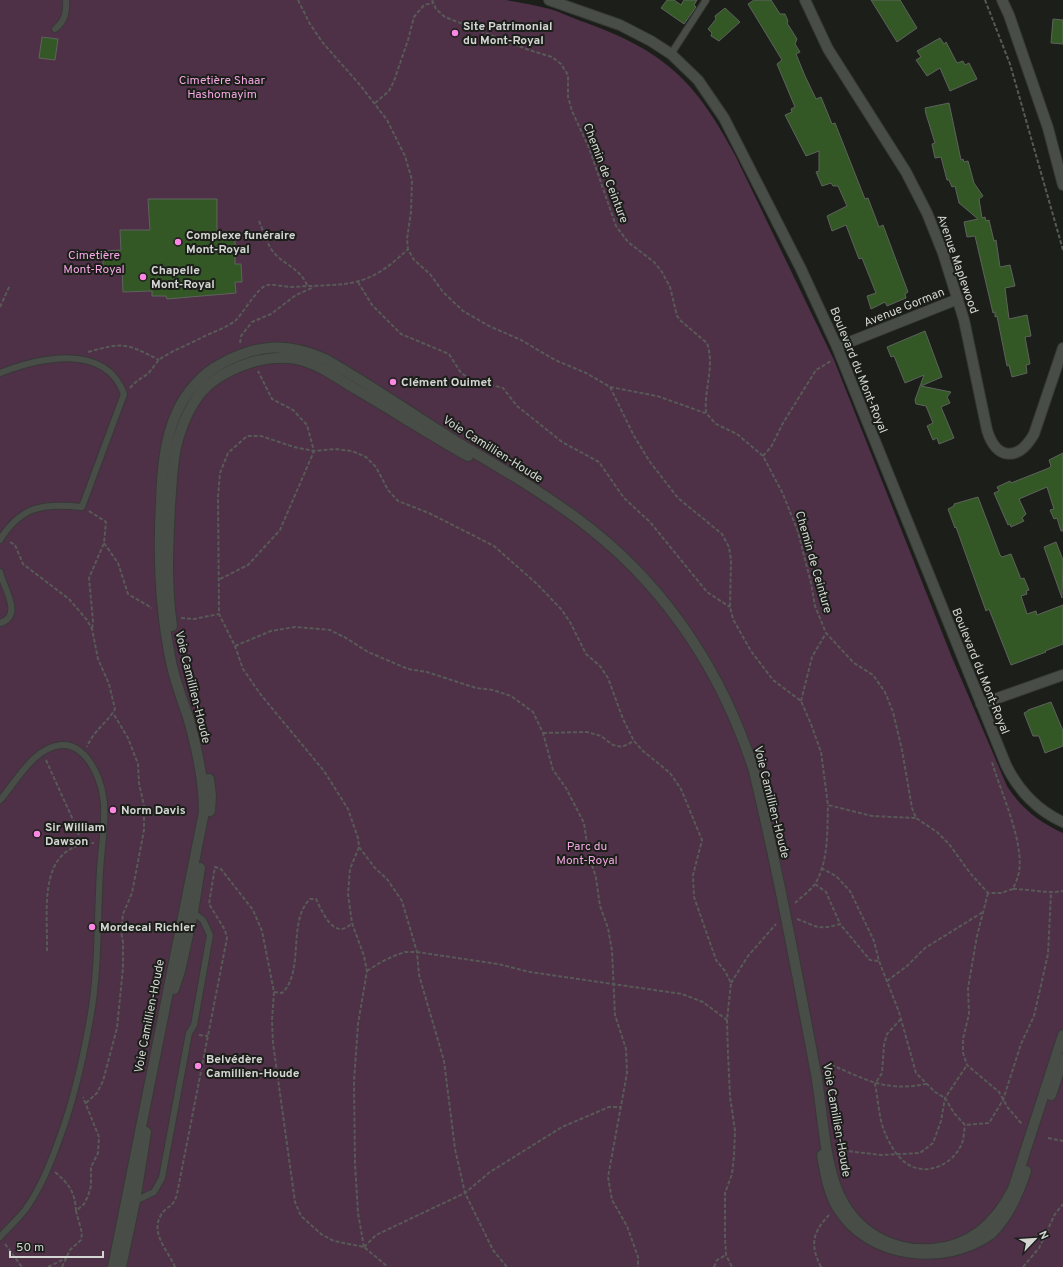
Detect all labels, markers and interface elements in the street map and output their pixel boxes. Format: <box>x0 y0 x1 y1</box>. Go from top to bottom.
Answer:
place label: Site Patrimonial du Mont-Royal <box>463 19 552 49</box>
marker: Site Patrimonial du Mont-Royal <box>450 28 460 38</box>
park label: Cimetière Shaar Hashomayim <box>179 73 266 103</box>
street label: Chemin de Ceinture <box>579 121 632 226</box>
street label: Avenue Maplewood <box>933 213 982 316</box>
place label: Complexe funéraire Mont-Royal <box>186 228 296 258</box>
marker: Complexe funéraire Mont-Royal <box>173 237 183 247</box>
park label: Cimetière Mont-Royal <box>63 248 125 278</box>
place label: Chapelle Mont-Royal <box>151 263 215 293</box>
marker: Chapelle Mont-Royal <box>138 272 148 282</box>
street label: Avenue Gorman <box>862 284 947 331</box>
street label: Boulevard du Mont-Royal <box>825 305 891 436</box>
place label: Clément Ouimet <box>401 375 492 391</box>
marker: Clément Ouimet <box>388 377 398 387</box>
street label: Voie Camillien-Houde <box>439 412 546 487</box>
street label: Chemin de Ceinture <box>791 509 835 615</box>
street label: Boulevard du Mont-Royal <box>947 606 1013 737</box>
street label: Voie Camillien-Houde <box>170 629 214 745</box>
street label: Voie Camillien-Houde <box>749 744 793 860</box>
place label: Norm Davis <box>121 803 186 819</box>
marker: Norm Davis <box>108 805 118 815</box>
place label: Sir William Dawson <box>45 820 105 850</box>
marker: Sir William Dawson <box>32 829 42 839</box>
park label: Parc du Mont-Royal <box>556 839 618 869</box>
place label: Mordecai Richler <box>100 920 195 936</box>
marker: Mordecai Richler <box>87 922 97 932</box>
street label: Voie Camillien-Houde <box>131 958 169 1074</box>
place label: Belvédère Camillien-Houde <box>206 1052 300 1082</box>
marker: Belvédère Camillien-Houde <box>193 1061 203 1071</box>
street label: Voie Camillien-Houde <box>818 1062 854 1178</box>
north arrow <box>1015 1219 1055 1259</box>
text: N <box>1035 1229 1051 1242</box>
scale bar <box>10 1233 103 1259</box>
text: 50 m <box>16 1240 44 1256</box>

